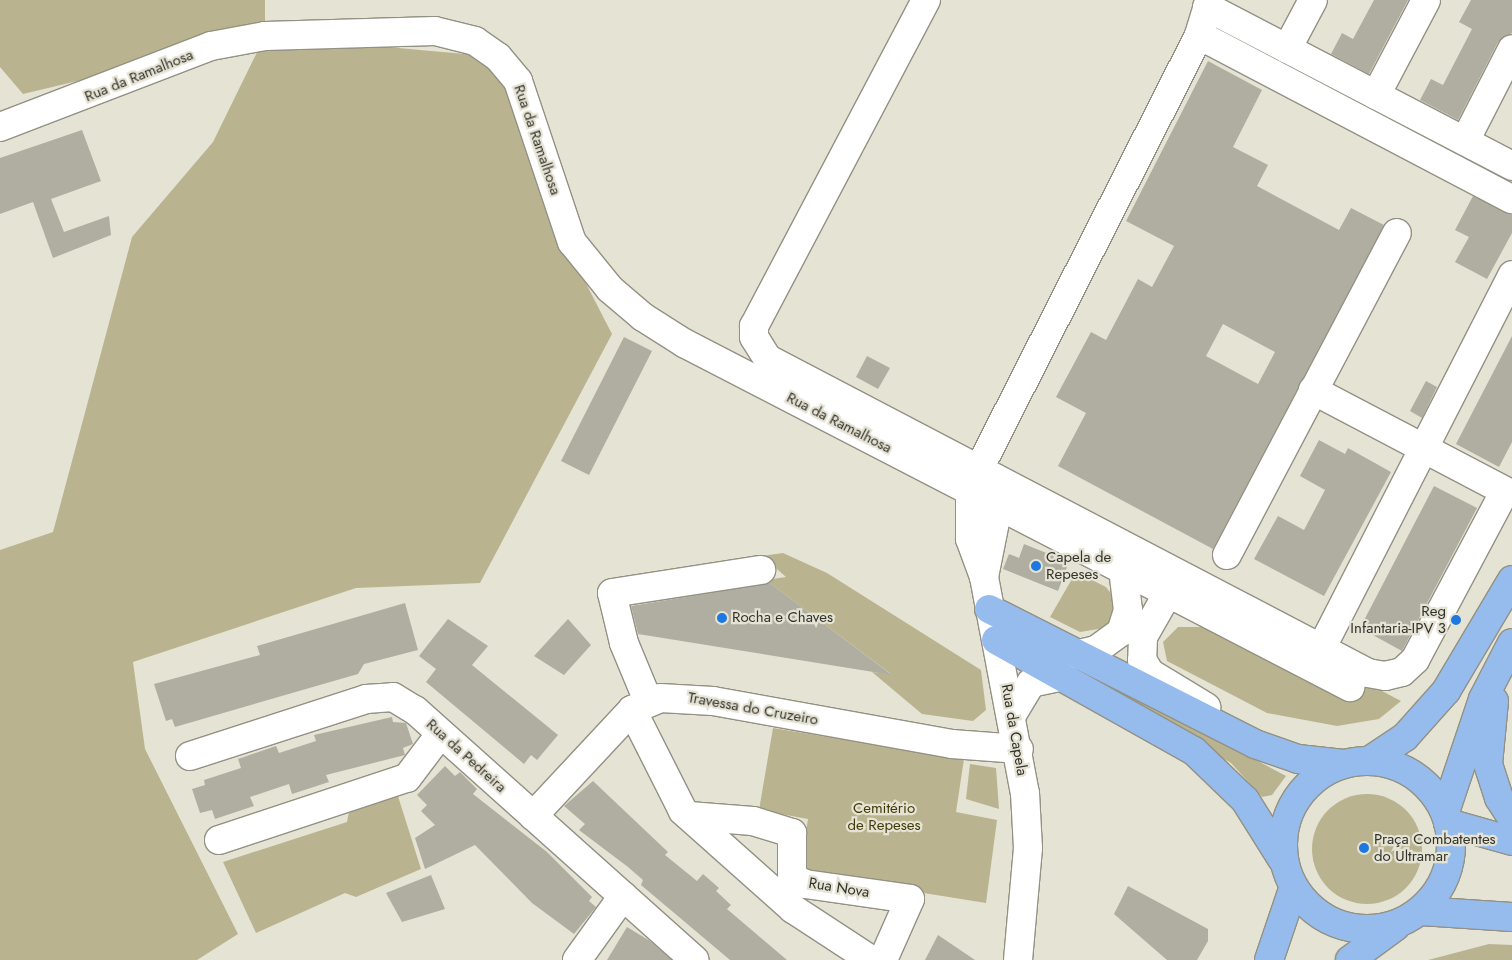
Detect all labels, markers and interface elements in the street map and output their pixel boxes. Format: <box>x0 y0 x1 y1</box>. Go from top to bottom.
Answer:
street label: Rua da Ramalhosa <box>82 46 196 106</box>
street label: Rua da Ramalhosa <box>510 82 564 198</box>
street label: Rua da Ramalhosa <box>783 389 895 457</box>
place label: Capela de Repeses <box>1046 548 1111 583</box>
marker: Capela de Repeses <box>1030 560 1042 572</box>
place label: Reg Infantaria-IPV 3 <box>1350 602 1446 637</box>
place label: Rocha e Chaves <box>732 609 833 627</box>
marker: Rocha e Chaves <box>716 612 728 624</box>
marker: Reg Infantaria-IPV 3 <box>1450 614 1462 626</box>
street label: Rua da Capela <box>997 683 1031 777</box>
street label: Travessa do Cruzeiro <box>686 689 820 729</box>
street label: Rua da Pedreira <box>422 715 510 797</box>
park label: Cemitério de Repeses <box>848 799 920 834</box>
place label: Praça Combatentes do Ultramar <box>1374 830 1496 865</box>
marker: Praça Combatentes do Ultramar <box>1358 842 1370 854</box>
street label: Rua Nova <box>807 874 871 902</box>

